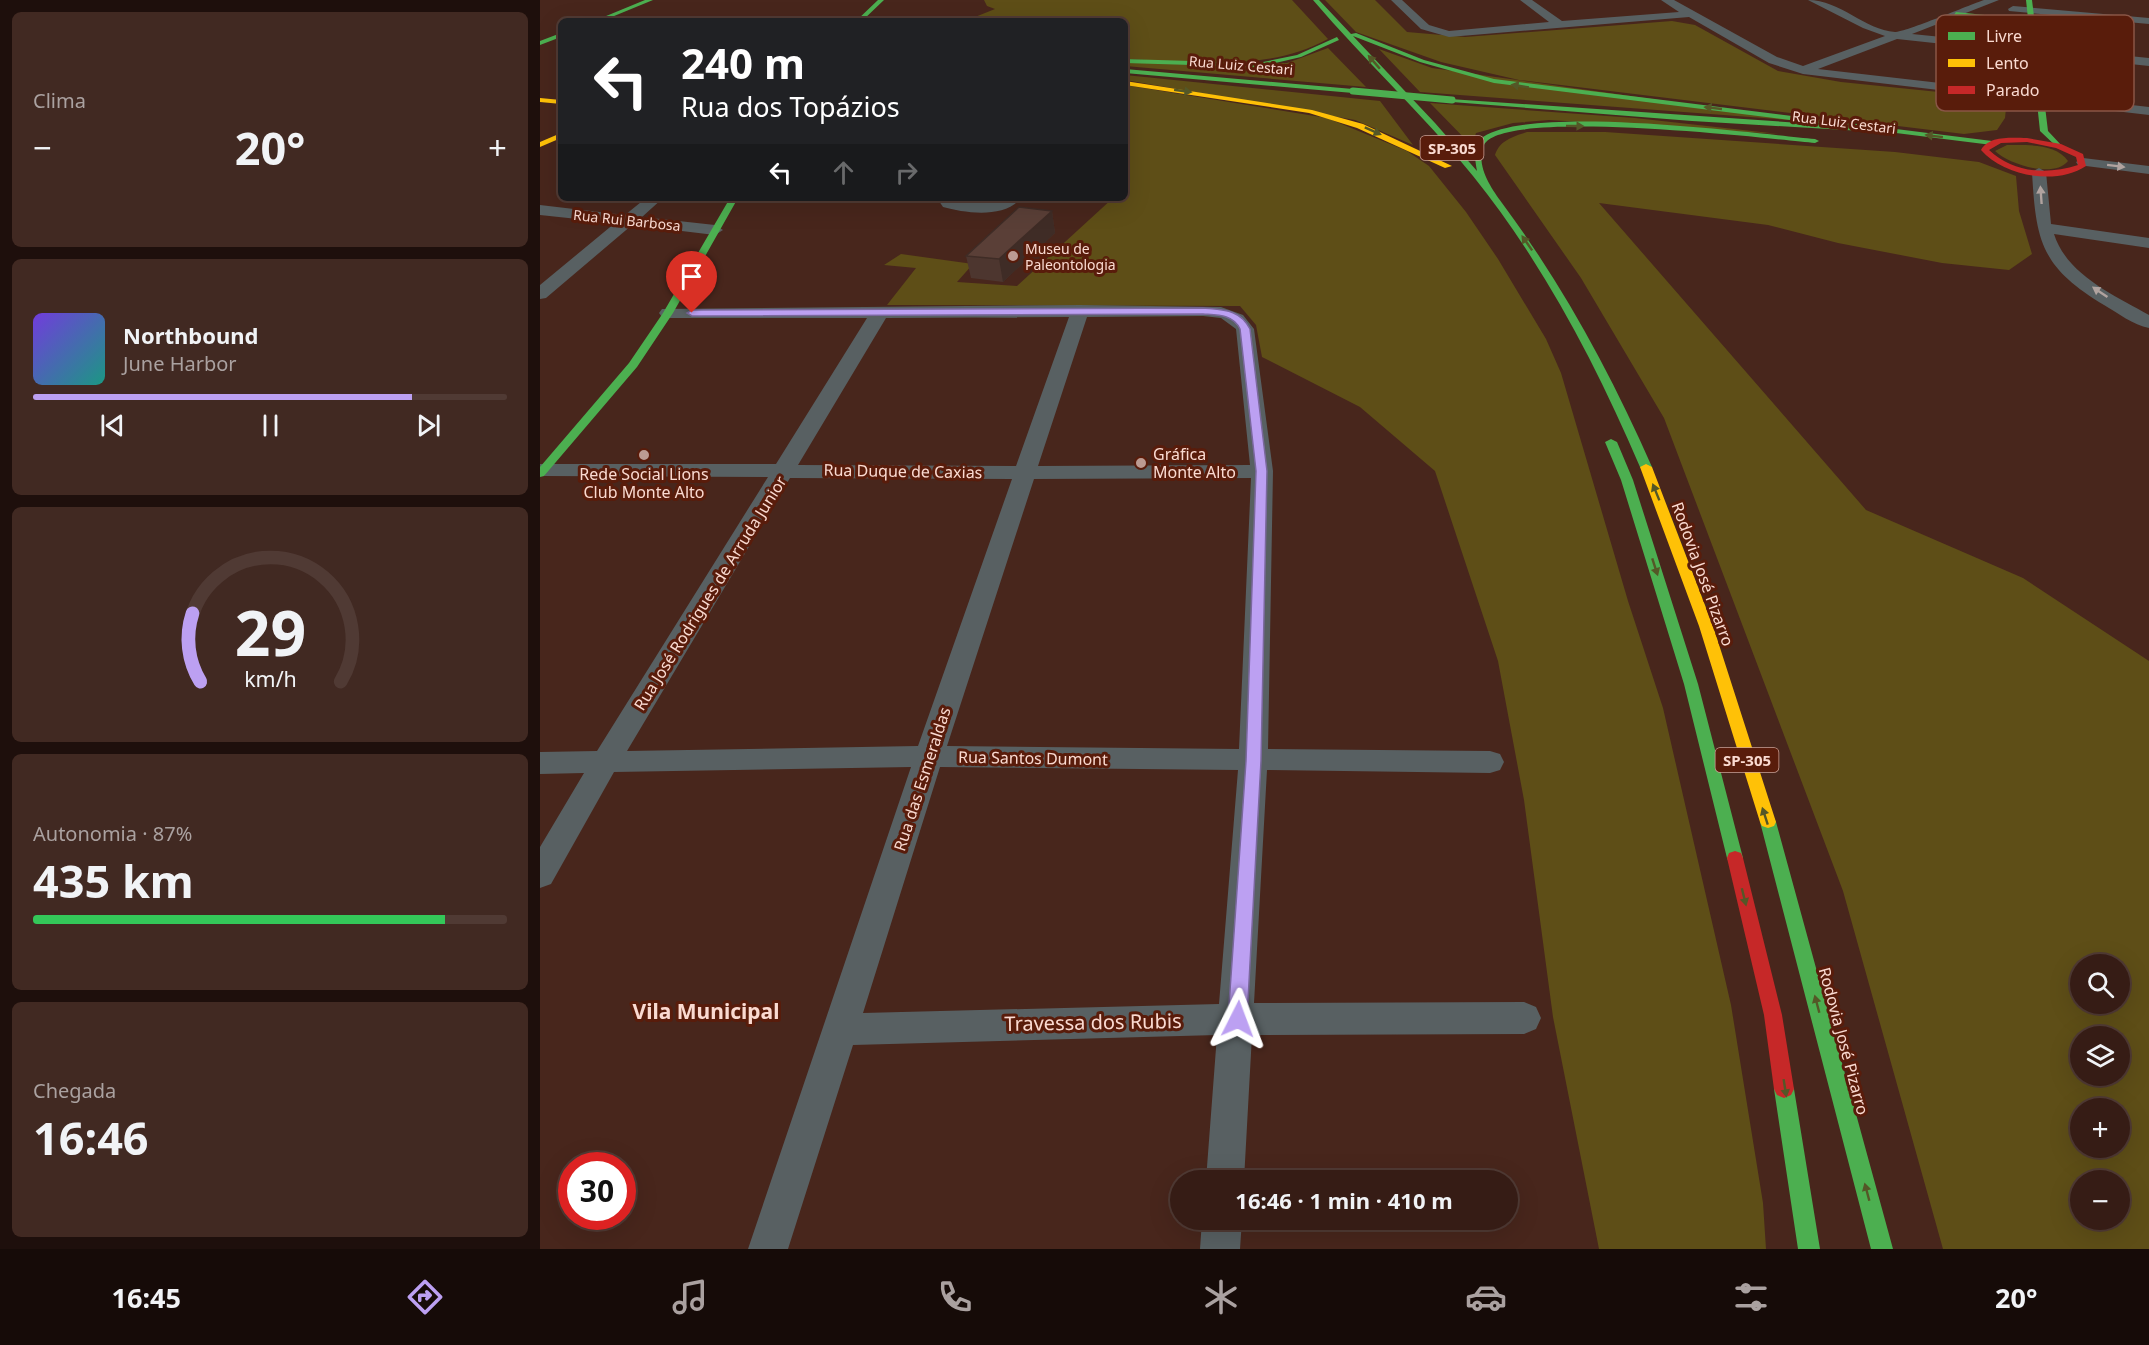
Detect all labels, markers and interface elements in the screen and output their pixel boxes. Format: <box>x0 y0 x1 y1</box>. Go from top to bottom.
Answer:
legend <box>1936 15 2134 111</box>
text: Livre <box>1986 25 2022 47</box>
text: 240 m <box>681 34 805 91</box>
icon: left <box>582 42 660 120</box>
street label: Rua Luiz Cestari <box>1188 51 1294 79</box>
text: Lento <box>1986 52 2029 74</box>
one-way arrow <box>1368 55 1381 70</box>
text: Parado <box>1986 79 2039 101</box>
one-way arrow <box>1510 81 1529 90</box>
text: Clima <box>33 87 86 114</box>
one-way arrow <box>1174 87 1193 96</box>
text: Rua dos Topázios <box>681 88 900 125</box>
one-way arrow <box>1704 103 1723 113</box>
street label: Rua Luiz Cestari <box>1791 106 1897 138</box>
text: 20° <box>235 117 305 178</box>
one-way arrow <box>1566 121 1585 131</box>
text: − <box>33 125 52 170</box>
text: + <box>488 125 507 170</box>
one-way arrow <box>1364 127 1382 137</box>
one-way arrow <box>1924 132 1943 141</box>
road number: SP-305 <box>1420 136 1484 160</box>
icon: left <box>764 156 797 189</box>
icon: ahead <box>827 156 860 189</box>
icon: right <box>890 156 923 189</box>
one-way arrow <box>2107 161 2126 171</box>
one-way arrow <box>2036 185 2046 204</box>
street label: Rua Rui Barbosa <box>572 205 682 235</box>
one-way arrow <box>1521 235 1533 251</box>
place label: Museu de Paleontologia <box>1025 239 1116 274</box>
marker: Museu de Paleontologia <box>1006 249 1020 263</box>
pin <box>666 251 717 313</box>
icon: arrive <box>675 260 708 293</box>
one-way arrow <box>2092 286 2108 298</box>
text: Northbound <box>123 320 258 350</box>
text: June Harbor <box>123 350 237 377</box>
icon: previous <box>96 409 129 442</box>
icon: pause <box>254 409 287 442</box>
icon: next <box>412 409 445 442</box>
place label: Gráfica Monte Alto <box>1153 443 1236 483</box>
marker: Rede Social Lions Club Monte Alto <box>637 448 651 462</box>
marker: Gráfica Monte Alto <box>1134 456 1148 470</box>
street label: Rua Duque de Caxias <box>823 459 983 483</box>
place label: Rede Social Lions Club Monte Alto <box>579 463 709 503</box>
street label: Rua José Rodrigues de Arruda Junior <box>628 471 792 714</box>
one-way arrow <box>1651 483 1660 501</box>
street label: Rodovia José Pizarro <box>1667 499 1739 649</box>
one-way arrow <box>1651 558 1660 576</box>
text: 29 <box>234 589 306 674</box>
text: km/h <box>244 664 296 693</box>
street label: Rua das Esmeraldas <box>888 704 956 854</box>
street label: Rua Santos Dumont <box>958 746 1108 770</box>
road number: SP-305 <box>1716 748 1778 772</box>
one-way arrow <box>1760 807 1769 825</box>
text: Autonomia · 87% <box>33 820 192 847</box>
text: 435 km <box>33 850 194 911</box>
one-way arrow <box>1740 888 1750 906</box>
map controls <box>2070 954 2130 1230</box>
button: search <box>2070 954 2130 1014</box>
street label: Rodovia José Pizarro <box>1814 965 1874 1117</box>
position arrow <box>1206 987 1270 1051</box>
one-way arrow <box>1812 995 1821 1013</box>
district label: Vila Municipal <box>633 997 779 1025</box>
street label: Travessa dos Rubis <box>1004 1007 1182 1037</box>
button: layers <box>2070 1026 2130 1086</box>
text: Chegada <box>33 1077 116 1104</box>
one-way arrow <box>1781 1078 1790 1097</box>
button: + <box>2070 1098 2130 1158</box>
text: 16:46 <box>33 1107 149 1168</box>
speed limit sign: 30 <box>558 1152 636 1230</box>
button: − <box>2070 1170 2130 1230</box>
one-way arrow <box>1862 1183 1871 1201</box>
text: 16:46 · 1 min · 410 m <box>1235 1185 1453 1215</box>
icon: directions <box>404 1276 446 1318</box>
icon: music <box>669 1276 711 1318</box>
icon: phone <box>934 1276 976 1318</box>
icon: climate <box>1200 1276 1242 1318</box>
icon: car <box>1465 1276 1507 1318</box>
icon: filters <box>1730 1276 1772 1318</box>
text: 16:45 <box>112 1279 181 1316</box>
text: 20° <box>1995 1279 2037 1316</box>

